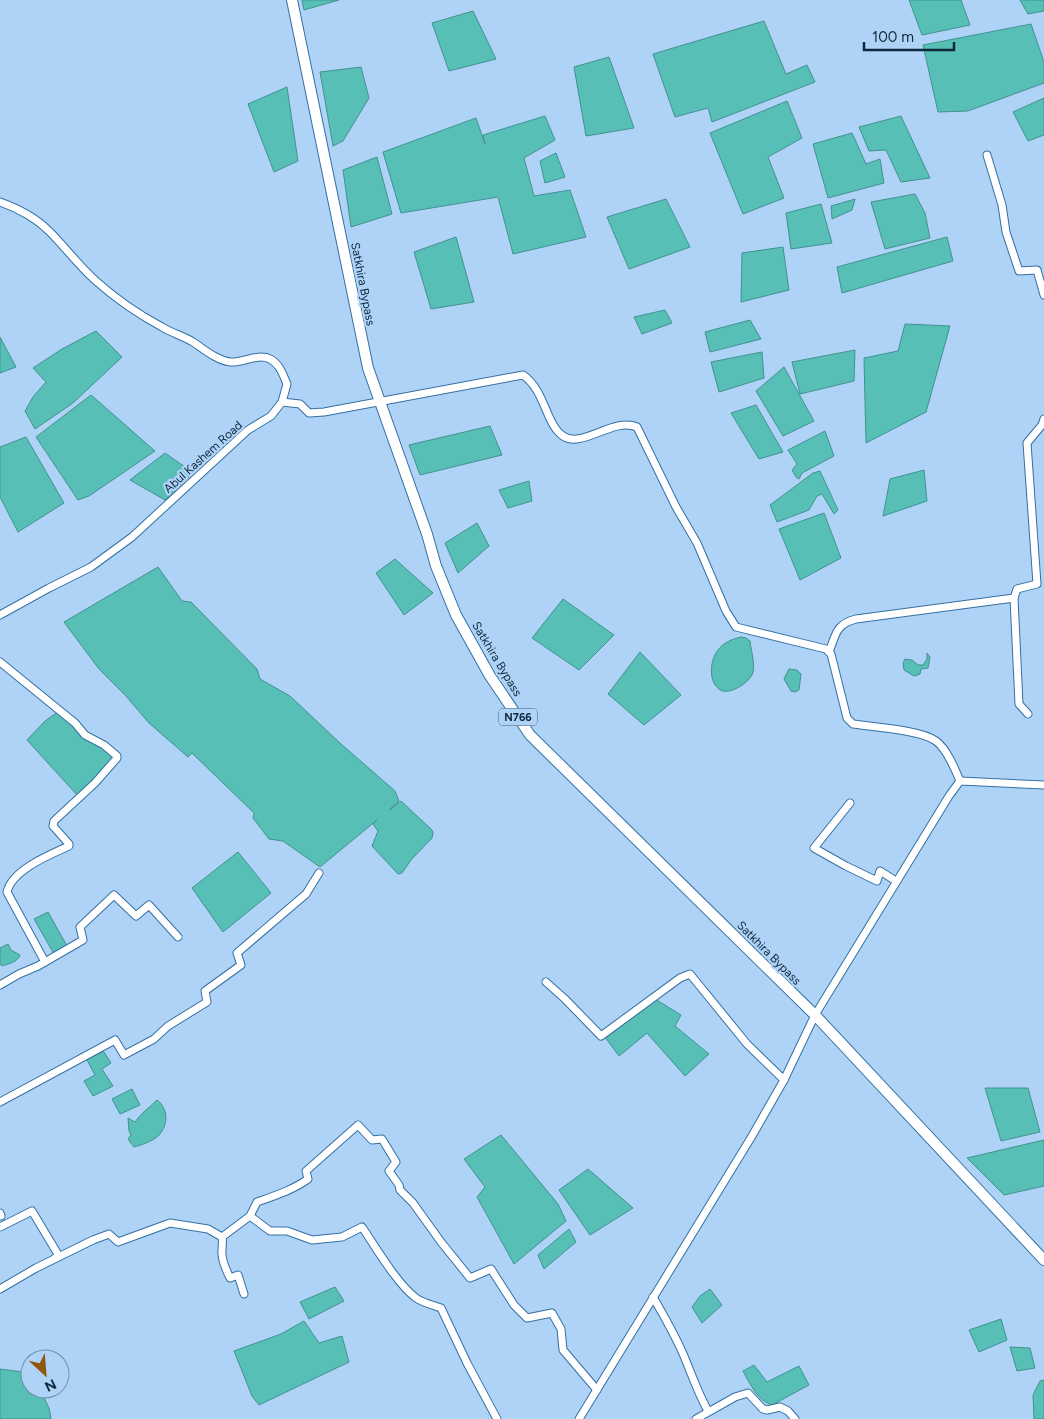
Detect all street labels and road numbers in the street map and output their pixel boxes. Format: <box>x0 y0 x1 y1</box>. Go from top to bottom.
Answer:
street label: Satkhira Bypass <box>348 241 378 327</box>
street label: Abul Kashem Road <box>161 418 245 496</box>
street label: Satkhira Bypass <box>469 619 525 699</box>
road number: N766 <box>499 709 537 726</box>
street label: Satkhira Bypass <box>734 918 804 988</box>

